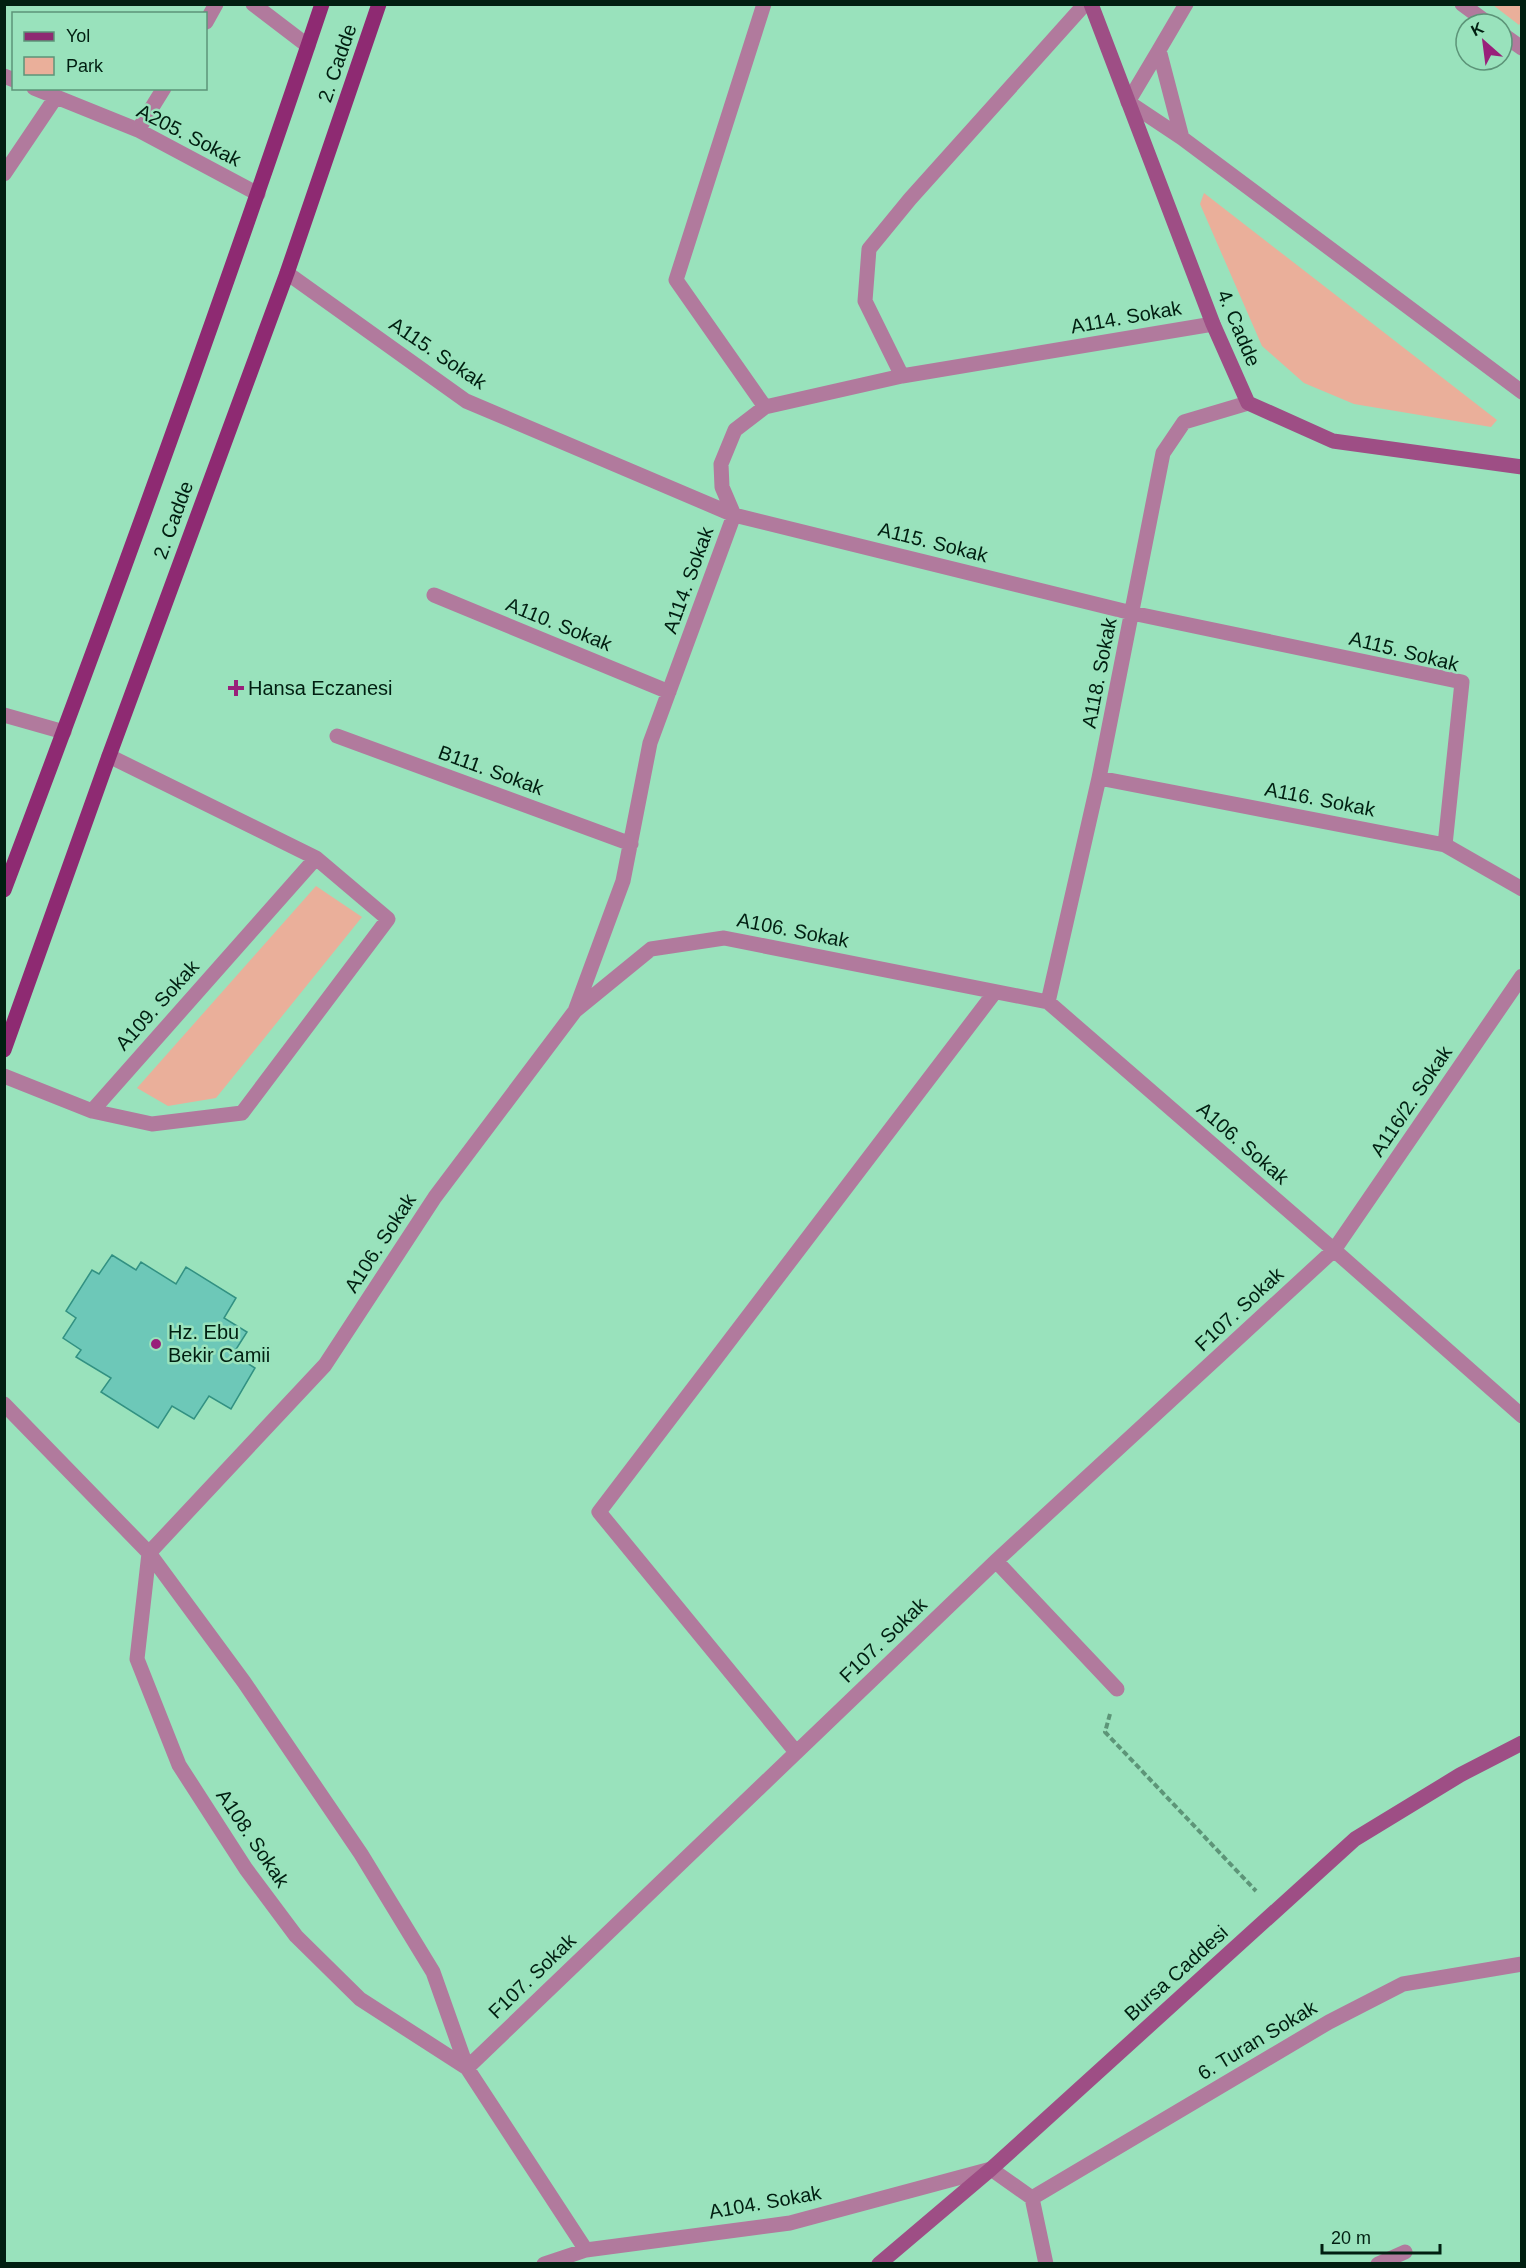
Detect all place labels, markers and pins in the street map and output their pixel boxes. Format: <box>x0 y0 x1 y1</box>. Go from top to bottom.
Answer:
place label: Hansa Eczanesi <box>248 677 393 699</box>
marker: Hansa Eczanesi <box>229 681 243 695</box>
place label: Hz. Ebu Bekir Camii <box>168 1321 270 1366</box>
marker: Hz. Ebu Bekir Camii <box>149 1337 163 1351</box>

